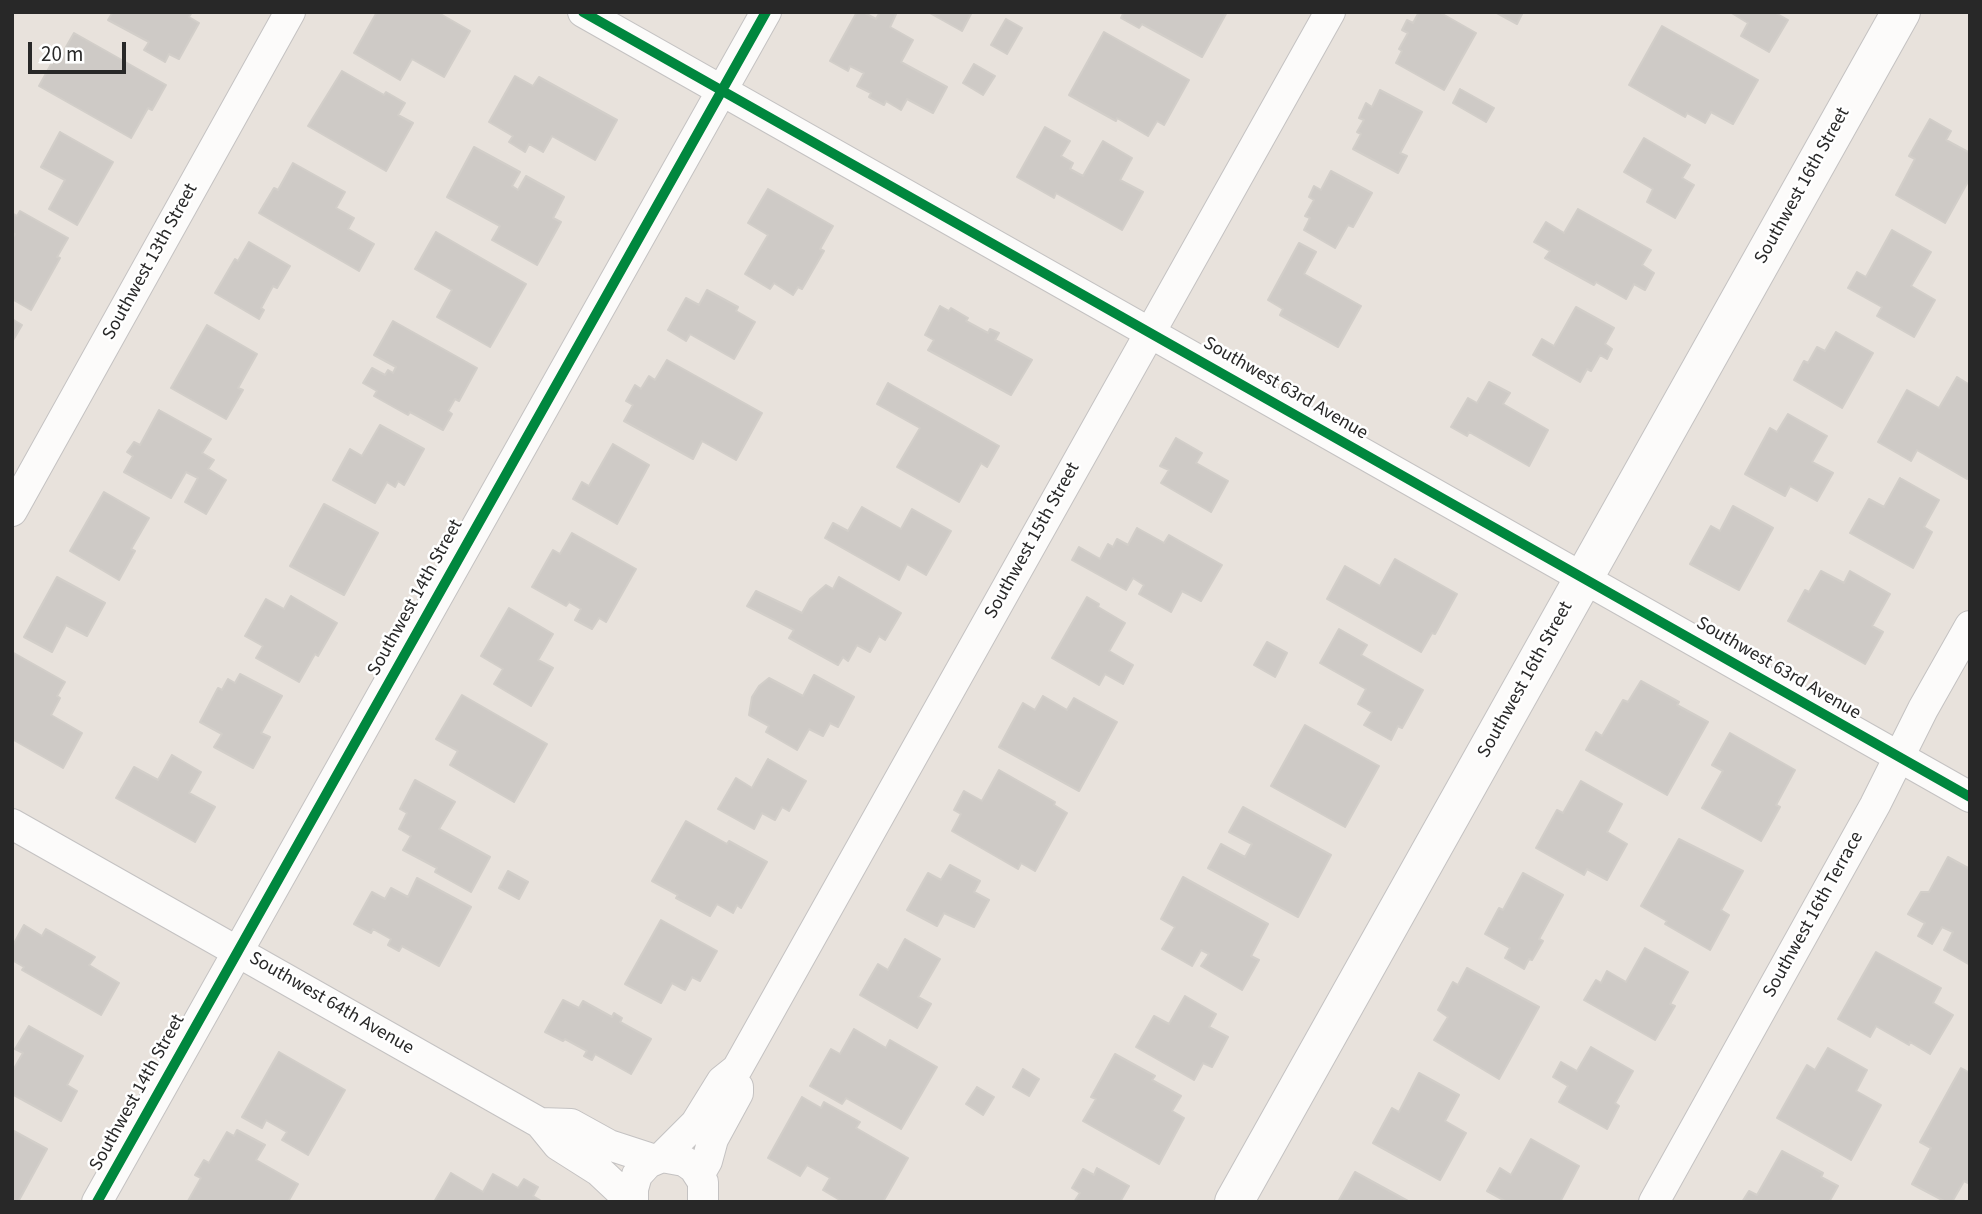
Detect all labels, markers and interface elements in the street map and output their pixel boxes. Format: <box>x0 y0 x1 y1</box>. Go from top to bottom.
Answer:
scale bar <box>32 28 130 72</box>
text: 20 m <box>41 39 83 69</box>
street label: Southwest 16th Street <box>1751 104 1855 268</box>
street label: Southwest 13th Street <box>99 180 203 344</box>
street label: Southwest 63rd Avenue <box>1199 332 1371 446</box>
street label: Southwest 15th Street <box>981 459 1085 623</box>
street label: Southwest 14th Street <box>364 516 468 680</box>
street label: Southwest 16th Street <box>1474 598 1578 762</box>
street label: Southwest 63rd Avenue <box>1692 612 1864 726</box>
street label: Southwest 16th Terrace <box>1759 828 1869 1002</box>
street label: Southwest 64th Avenue <box>245 948 417 1060</box>
street label: Southwest 14th Street <box>86 1011 190 1175</box>

